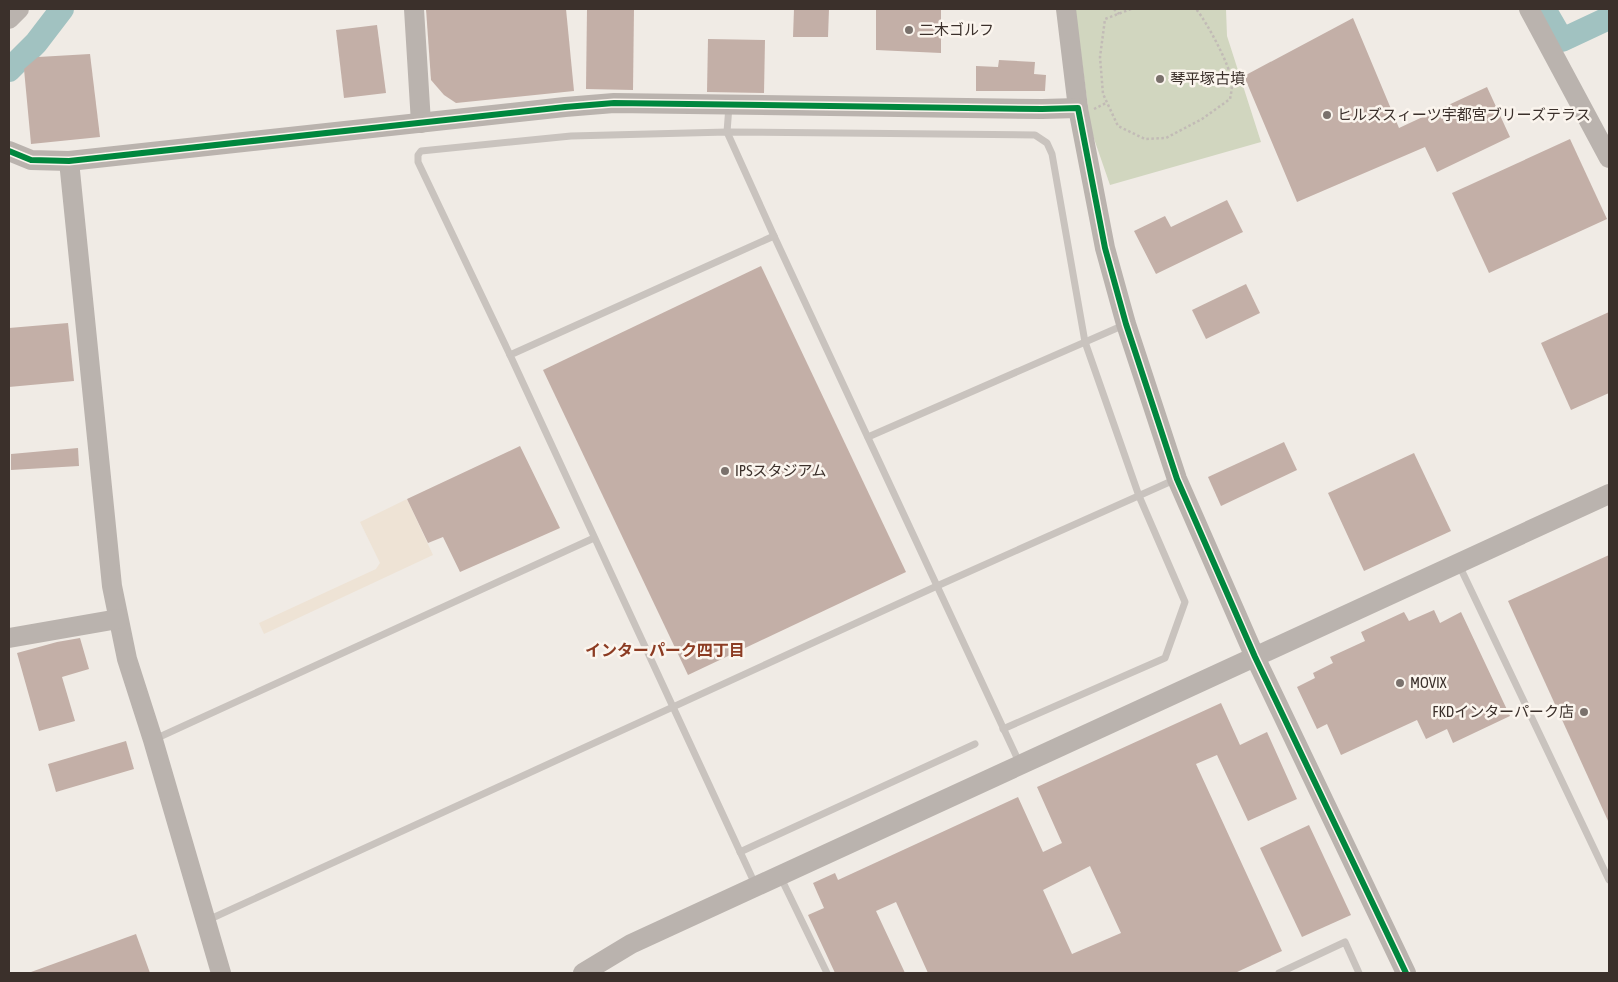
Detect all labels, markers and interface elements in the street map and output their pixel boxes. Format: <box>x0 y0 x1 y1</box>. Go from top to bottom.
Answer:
place label: 二木ゴルフ <box>919 21 994 38</box>
marker: 二木ゴルフ <box>903 24 915 36</box>
place label: 琴平塚古墳 <box>1170 70 1245 87</box>
marker: 琴平塚古墳 <box>1154 73 1166 85</box>
place label: ヒルズスィーツ宇都宮ブリーズテラス <box>1337 106 1591 123</box>
marker: ヒルズスィーツ宇都宮ブリーズテラス <box>1321 109 1333 121</box>
place label: IPSスタジアム <box>735 462 826 479</box>
marker: IPSスタジアム <box>719 465 731 477</box>
district label: インターパーク四丁目 <box>585 641 745 659</box>
place label: MOVIX <box>1410 674 1447 691</box>
marker: MOVIX <box>1394 677 1406 689</box>
place label: FKDインターパーク店 <box>1432 703 1574 720</box>
marker: FKDインターパーク店 <box>1578 706 1590 718</box>

